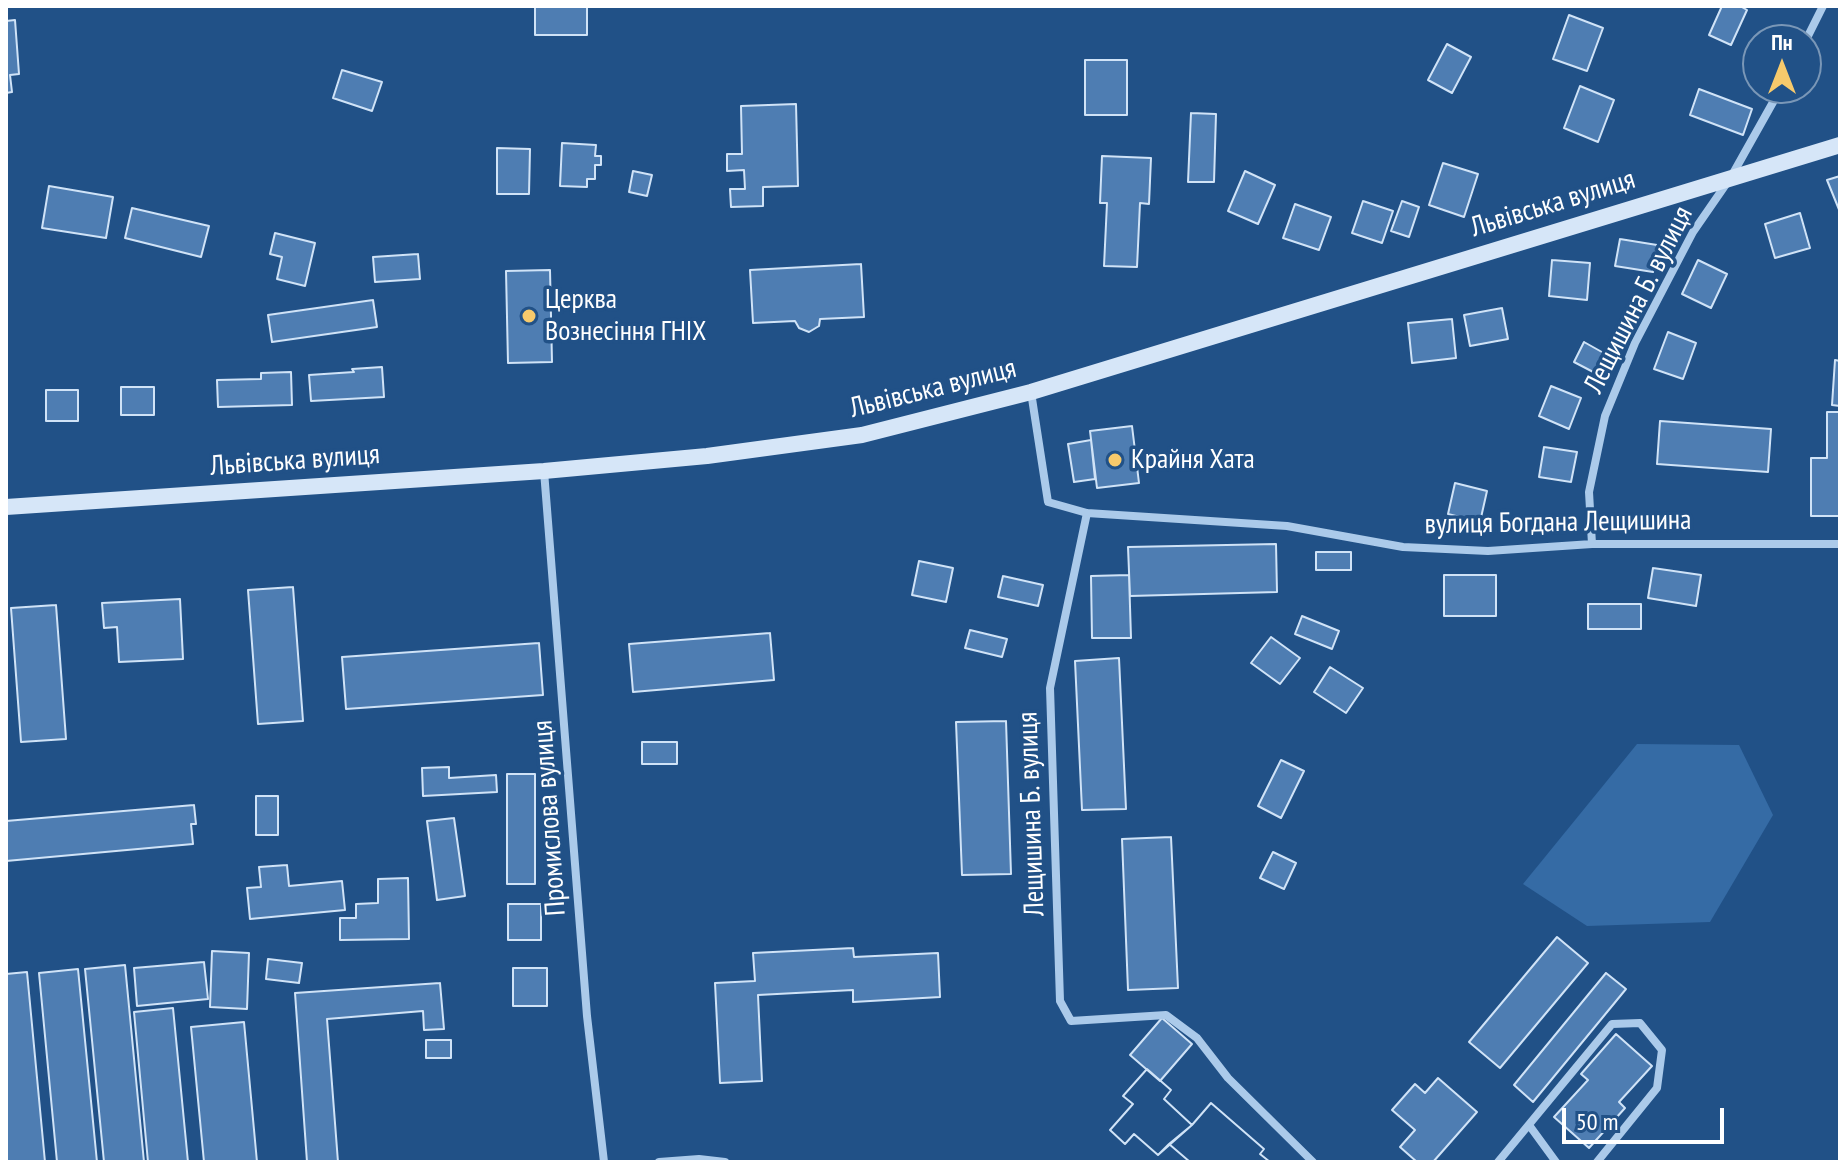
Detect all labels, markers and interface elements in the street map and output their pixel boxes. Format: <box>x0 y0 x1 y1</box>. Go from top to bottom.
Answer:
north arrow <box>1742 24 1822 104</box>
text: Пн <box>1771 28 1793 56</box>
street label: Львівська вулиця <box>1467 163 1639 245</box>
street label: Лещишина Б. вулиця <box>1578 201 1700 399</box>
place label: Церква Вознесіння ГНІХ <box>545 283 706 349</box>
marker: Церква Вознесіння ГНІХ <box>520 307 538 325</box>
street label: Львівська вулиця <box>846 352 1020 426</box>
street label: Львівська вулиця <box>209 438 381 484</box>
place label: Крайня Хата <box>1131 443 1255 477</box>
marker: Крайня Хата <box>1106 451 1124 469</box>
street label: вулиця Богдана Лещишина <box>1424 504 1692 542</box>
street label: Лещишина Б. вулиця <box>1012 711 1052 917</box>
street label: Промислова вулиця <box>526 719 574 917</box>
scale bar <box>1566 1092 1728 1142</box>
text: 50 m <box>1576 1106 1618 1137</box>

